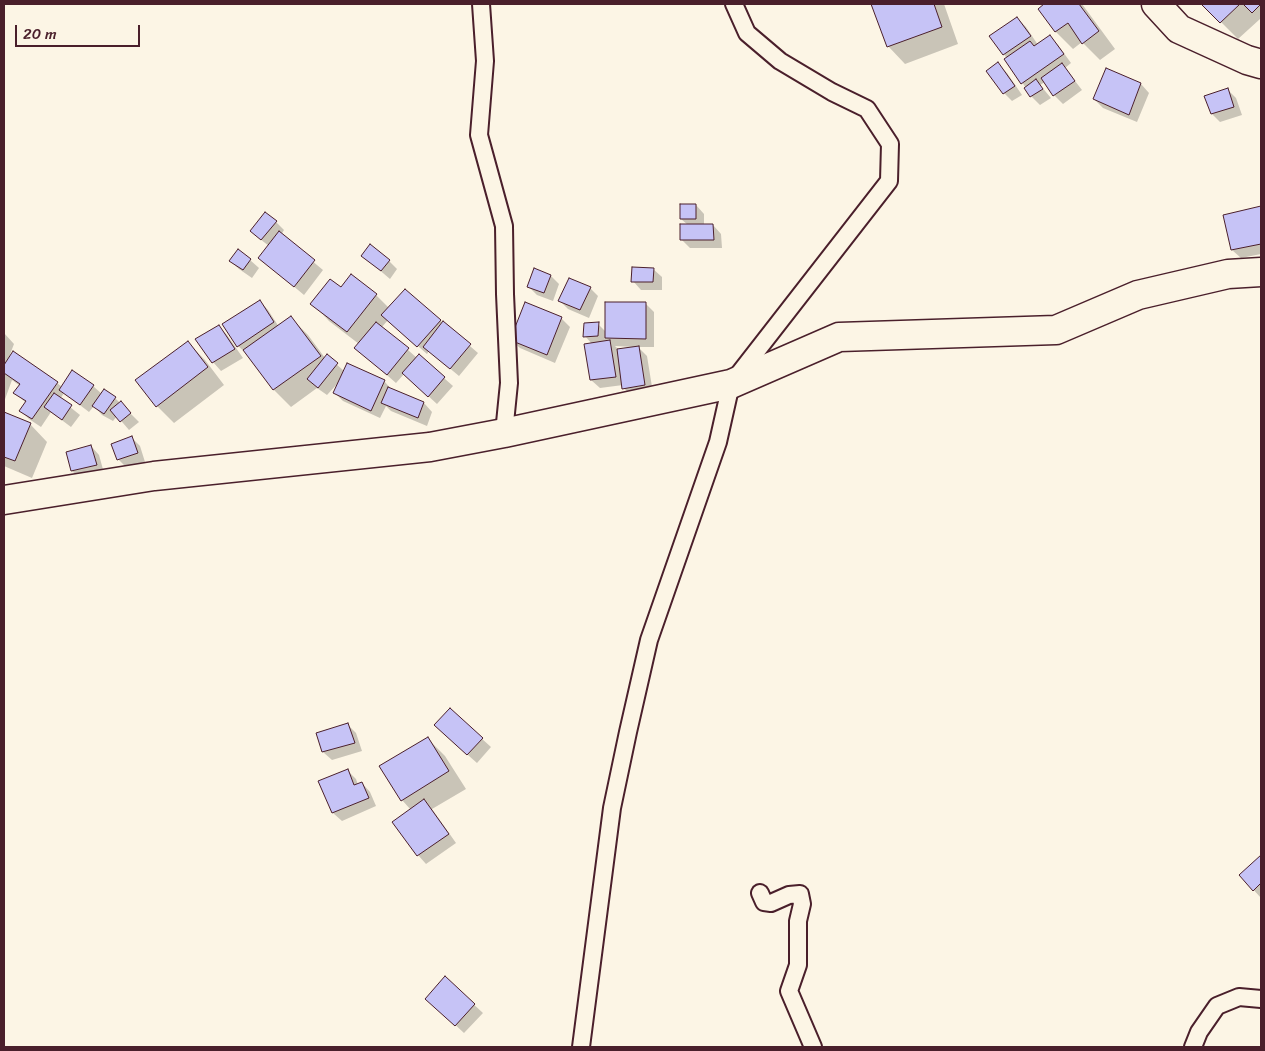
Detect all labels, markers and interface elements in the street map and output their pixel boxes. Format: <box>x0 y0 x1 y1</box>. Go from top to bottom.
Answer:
scale bar <box>18 15 142 47</box>
text: 20 m <box>23 21 57 47</box>

